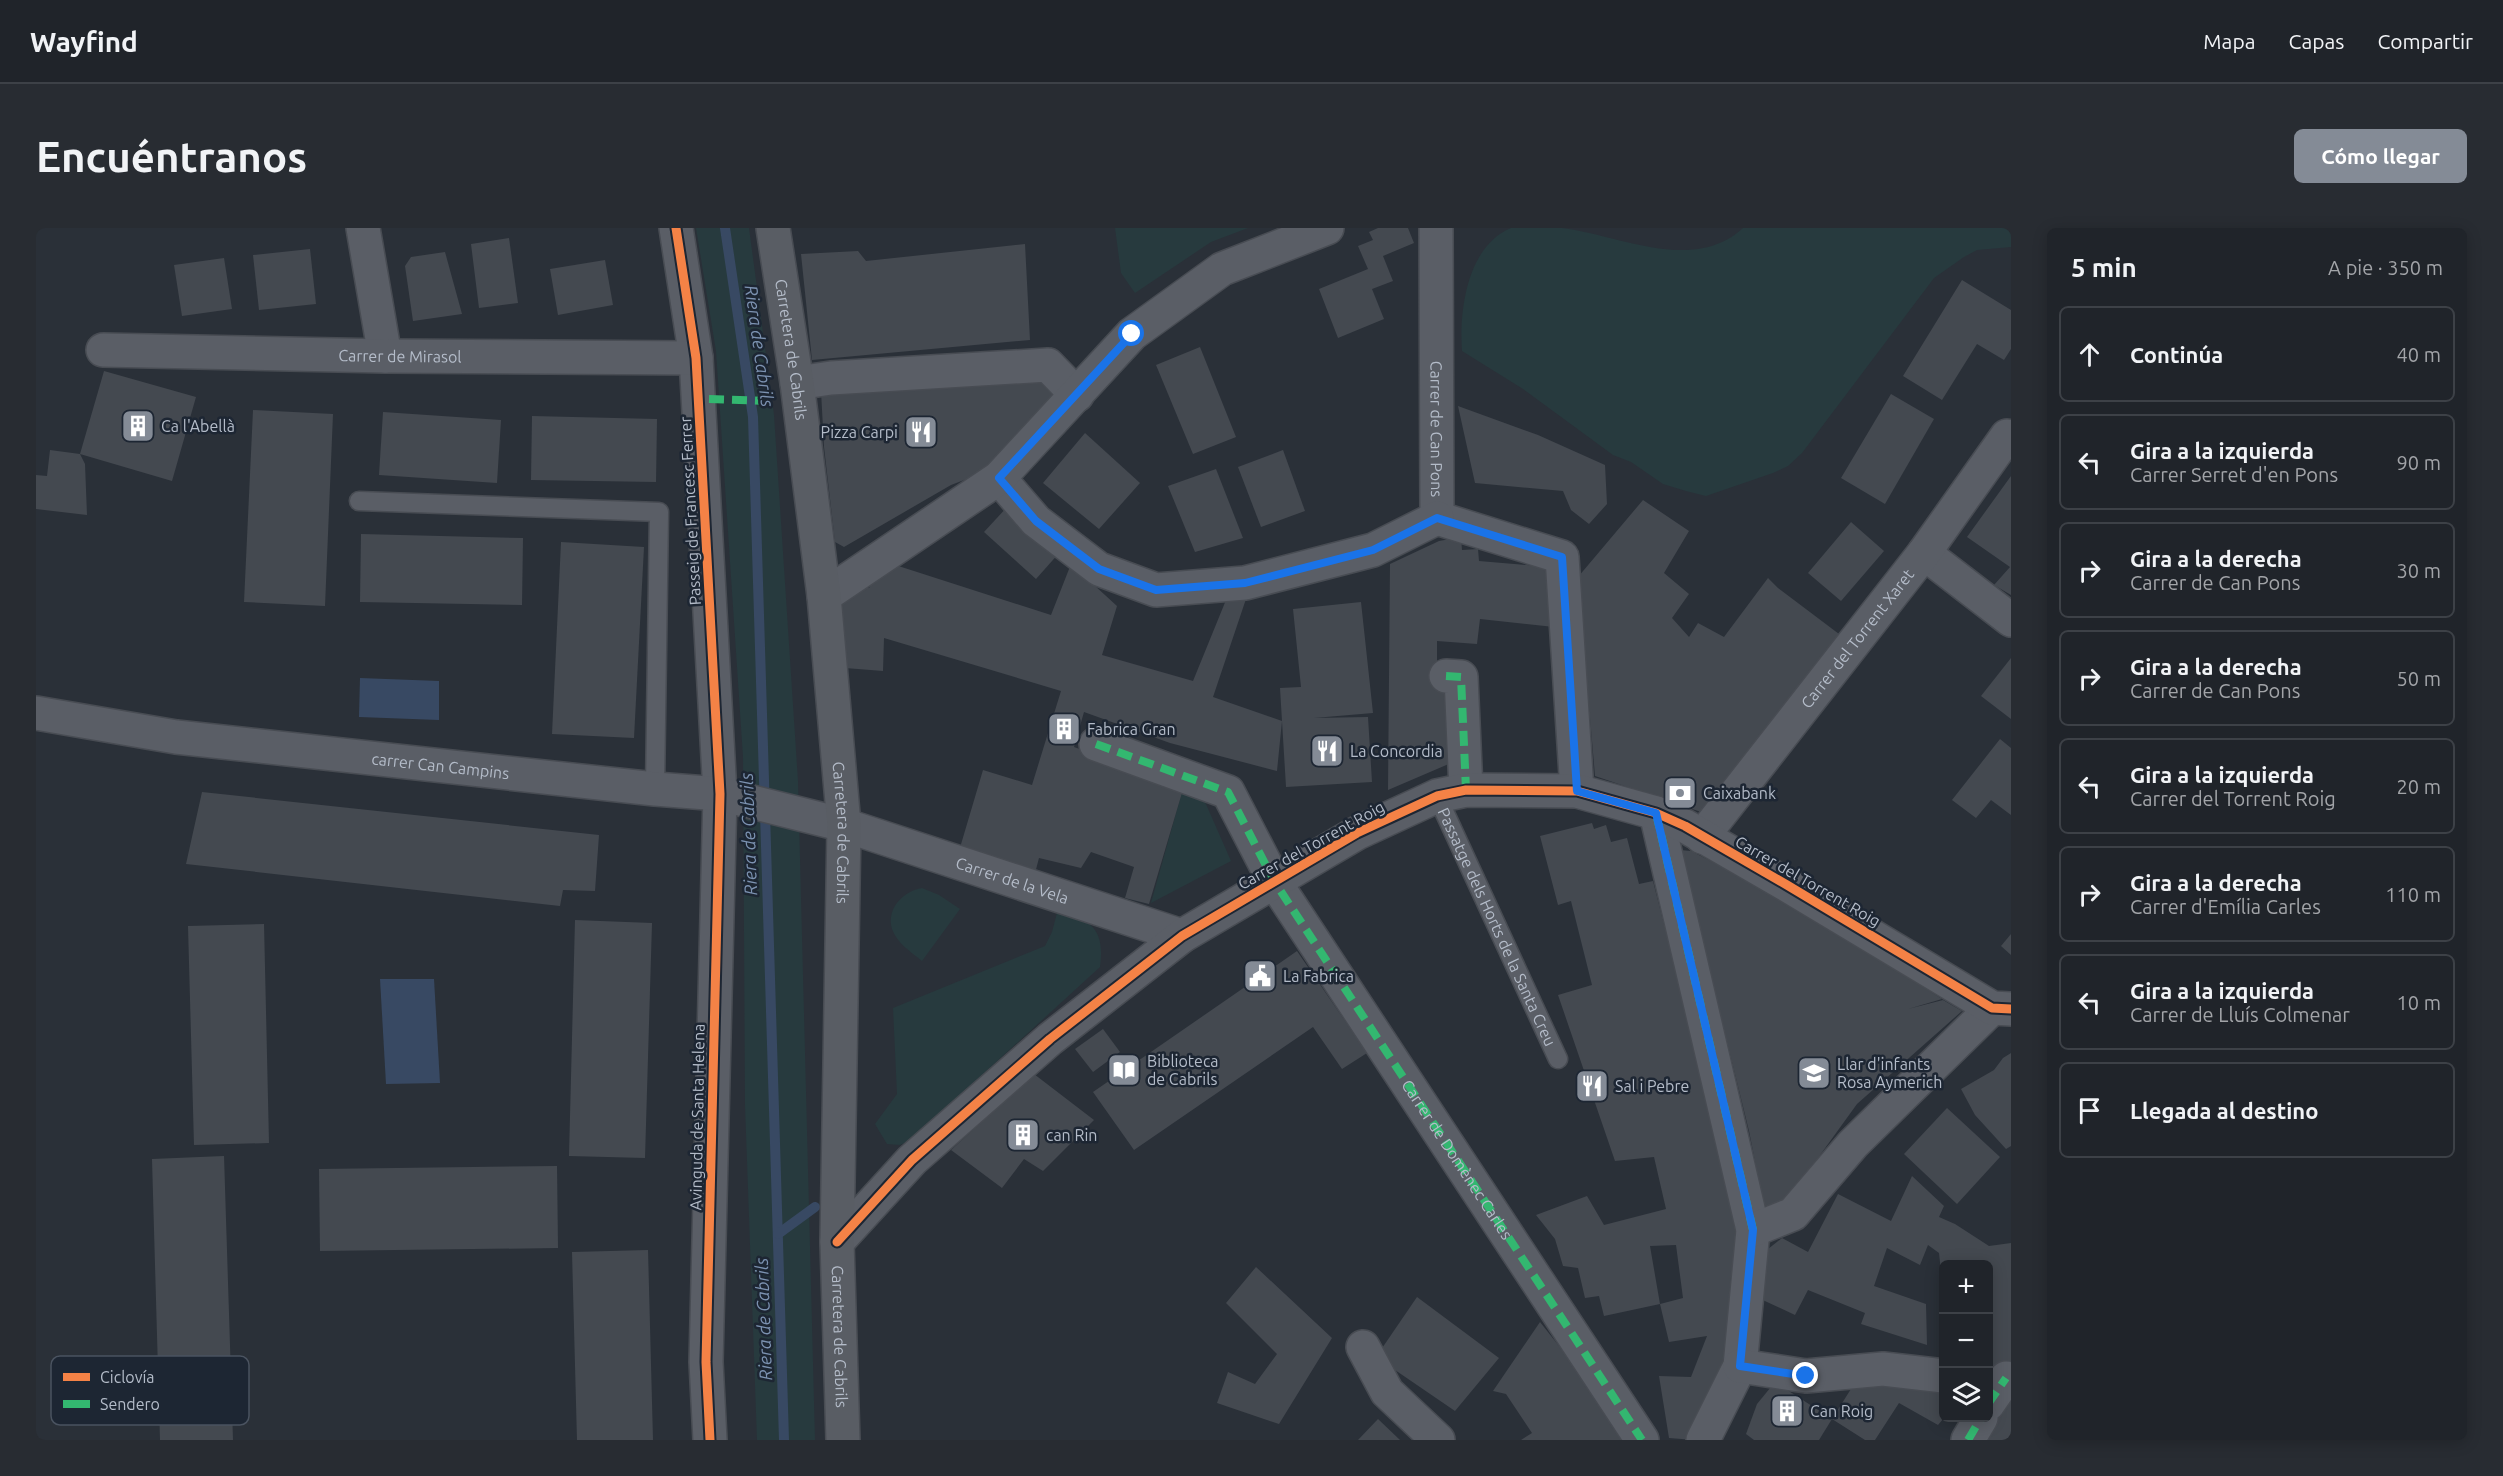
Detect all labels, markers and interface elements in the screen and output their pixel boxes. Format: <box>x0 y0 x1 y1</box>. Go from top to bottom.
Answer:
text: Wayfind <box>30 26 138 57</box>
text: Mapa <box>2203 29 2255 53</box>
text: Capas <box>2288 29 2344 53</box>
text: Compartir <box>2377 29 2473 53</box>
button: Cómo llegar <box>2294 129 2467 183</box>
text: Encuéntranos <box>36 133 307 180</box>
text: 5 min <box>2071 253 2137 282</box>
text: A pie · 350 m <box>2328 256 2443 279</box>
street label: Carretera de Cabrils <box>772 278 811 421</box>
water label: Riera de Cabrils <box>742 284 779 409</box>
route start <box>1118 320 1144 346</box>
icon: ahead <box>2073 338 2106 371</box>
text: Continúa <box>2130 342 2223 367</box>
text: 40 m <box>2397 343 2441 366</box>
street label: Carrer de Mirasol <box>338 346 462 365</box>
street label: Carrer de Can Pons <box>1427 361 1446 497</box>
building icon: Ca l'Abellà <box>120 408 156 444</box>
restaurant icon: Pizza Carpi <box>903 414 939 450</box>
street label: Passeig de Francesc Ferrer <box>676 416 704 606</box>
place label: Ca l'Abellà <box>161 417 235 435</box>
place label: Pizza Carpi <box>821 423 898 441</box>
text: Gira a la izquierda <box>2130 438 2314 463</box>
icon: left <box>2073 446 2106 479</box>
text: 90 m <box>2397 451 2441 474</box>
text: Carrer Serret d'en Pons <box>2130 463 2338 486</box>
text: Gira a la derecha <box>2130 546 2302 571</box>
icon: right <box>2073 554 2106 587</box>
text: 30 m <box>2397 559 2441 582</box>
street label: Carrer del Torrent Xaret <box>1797 565 1918 712</box>
text: Carrer de Can Pons <box>2130 571 2300 594</box>
text: Gira a la derecha <box>2130 654 2302 679</box>
icon: right <box>2073 662 2106 695</box>
text: 50 m <box>2397 667 2441 690</box>
text: Carrer de Can Pons <box>2130 679 2300 702</box>
building icon: Fabrica Gran <box>1046 711 1082 747</box>
place label: Fabrica Gran <box>1087 720 1176 738</box>
restaurant icon: La Concordia <box>1309 733 1345 769</box>
place label: La Concordia <box>1350 742 1443 760</box>
street label: carrer Can Campins <box>371 749 510 782</box>
street label: Carretera de Cabrils <box>829 761 853 904</box>
text: Gira a la izquierda <box>2130 762 2314 787</box>
icon: left <box>2073 770 2106 803</box>
water label: Riera de Cabrils <box>736 772 760 896</box>
bank icon: Caixabank <box>1662 775 1698 811</box>
text: 20 m <box>2397 775 2441 798</box>
place label: Caixabank <box>1703 784 1776 802</box>
text: Carrer del Torrent Roig <box>2130 787 2336 810</box>
street label: Carrer del Torrent Roig <box>1235 797 1387 893</box>
street label: Passatge dels Horts de la Santa Creu <box>1435 805 1560 1049</box>
street label: Carrer del Torrent Roig <box>1732 832 1884 930</box>
street label: Carrer de la Vela <box>954 853 1071 907</box>
text: Gira a la derecha <box>2130 870 2302 895</box>
icon: right <box>2073 878 2106 911</box>
text: 110 m <box>2385 883 2441 906</box>
text: Carrer d'Emília Carles <box>2130 895 2321 918</box>
public building icon: La Fabrica <box>1242 958 1278 994</box>
place label: La Fabrica <box>1283 967 1354 985</box>
text: Gira a la izquierda <box>2130 978 2314 1003</box>
icon: left <box>2073 986 2106 1019</box>
text: 10 m <box>2397 991 2441 1014</box>
text: Carrer de Lluís Colmenar <box>2130 1003 2350 1026</box>
street label: Avinguda de Santa Helena <box>686 1023 708 1211</box>
library icon: Biblioteca de Cabrils <box>1106 1052 1142 1088</box>
place label: Biblioteca de Cabrils <box>1147 1052 1219 1088</box>
school or university icon: Llar d'infants Rosa Aymerich <box>1796 1055 1832 1091</box>
place label: Llar d'infants Rosa Aymerich <box>1837 1055 1942 1091</box>
restaurant icon: Sal i Pebre <box>1574 1068 1610 1104</box>
street label: Carrer de Domènec Carles <box>1398 1076 1516 1243</box>
place label: Sal i Pebre <box>1615 1077 1689 1095</box>
icon: arrive <box>2073 1094 2106 1127</box>
text: Llegada al destino <box>2130 1098 2318 1123</box>
building icon: can Rin <box>1005 1117 1041 1153</box>
place label: can Rin <box>1046 1126 1097 1144</box>
water label: Riera de Cabrils <box>751 1257 775 1381</box>
map controls <box>1939 1260 1993 1422</box>
button: + <box>1939 1260 1993 1314</box>
street label: Carretera de Cabrils <box>829 1265 851 1408</box>
button: − <box>1939 1314 1993 1368</box>
legend <box>51 1356 249 1425</box>
route end <box>1792 1362 1818 1388</box>
text: Ciclovía <box>100 1368 155 1386</box>
button: layers <box>1939 1368 1993 1422</box>
building icon: Can Roig <box>1769 1393 1805 1429</box>
text: Sendero <box>100 1395 160 1413</box>
place label: Can Roig <box>1810 1402 1873 1420</box>

